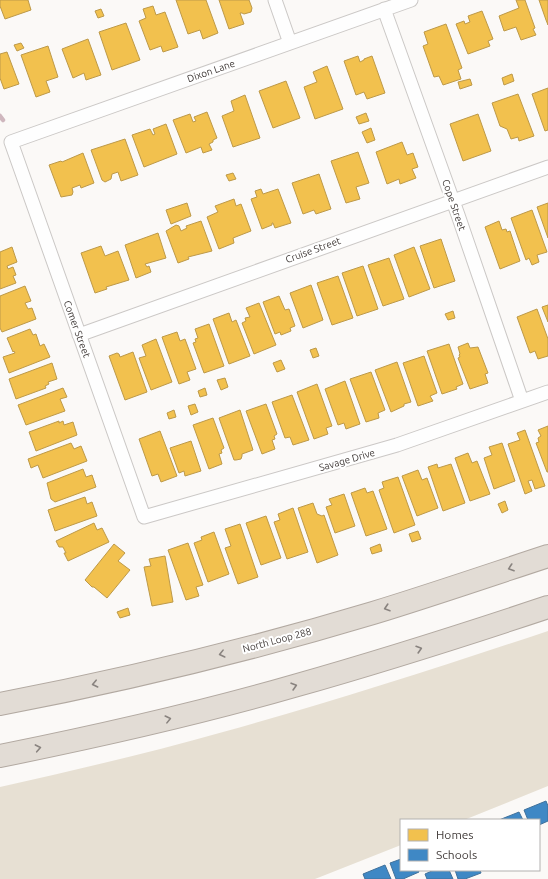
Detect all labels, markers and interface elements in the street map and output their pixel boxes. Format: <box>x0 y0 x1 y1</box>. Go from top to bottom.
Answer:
street label: Dixon Lane <box>186 58 236 84</box>
street label: Cope Street <box>440 178 468 232</box>
street label: Cruise Street <box>284 235 342 265</box>
street label: Comer Street <box>62 299 92 359</box>
street label: Savage Drive <box>318 447 376 473</box>
one-way arrow <box>508 563 515 572</box>
one-way arrow <box>384 603 391 612</box>
street label: North Loop 288 <box>241 625 313 654</box>
one-way arrow <box>415 645 422 654</box>
one-way arrow <box>219 650 225 658</box>
one-way arrow <box>92 680 98 688</box>
one-way arrow <box>291 682 298 691</box>
one-way arrow <box>165 715 172 723</box>
one-way arrow <box>35 744 41 753</box>
legend <box>400 819 540 871</box>
text: Homes <box>436 828 474 841</box>
text: Schools <box>436 848 477 861</box>

